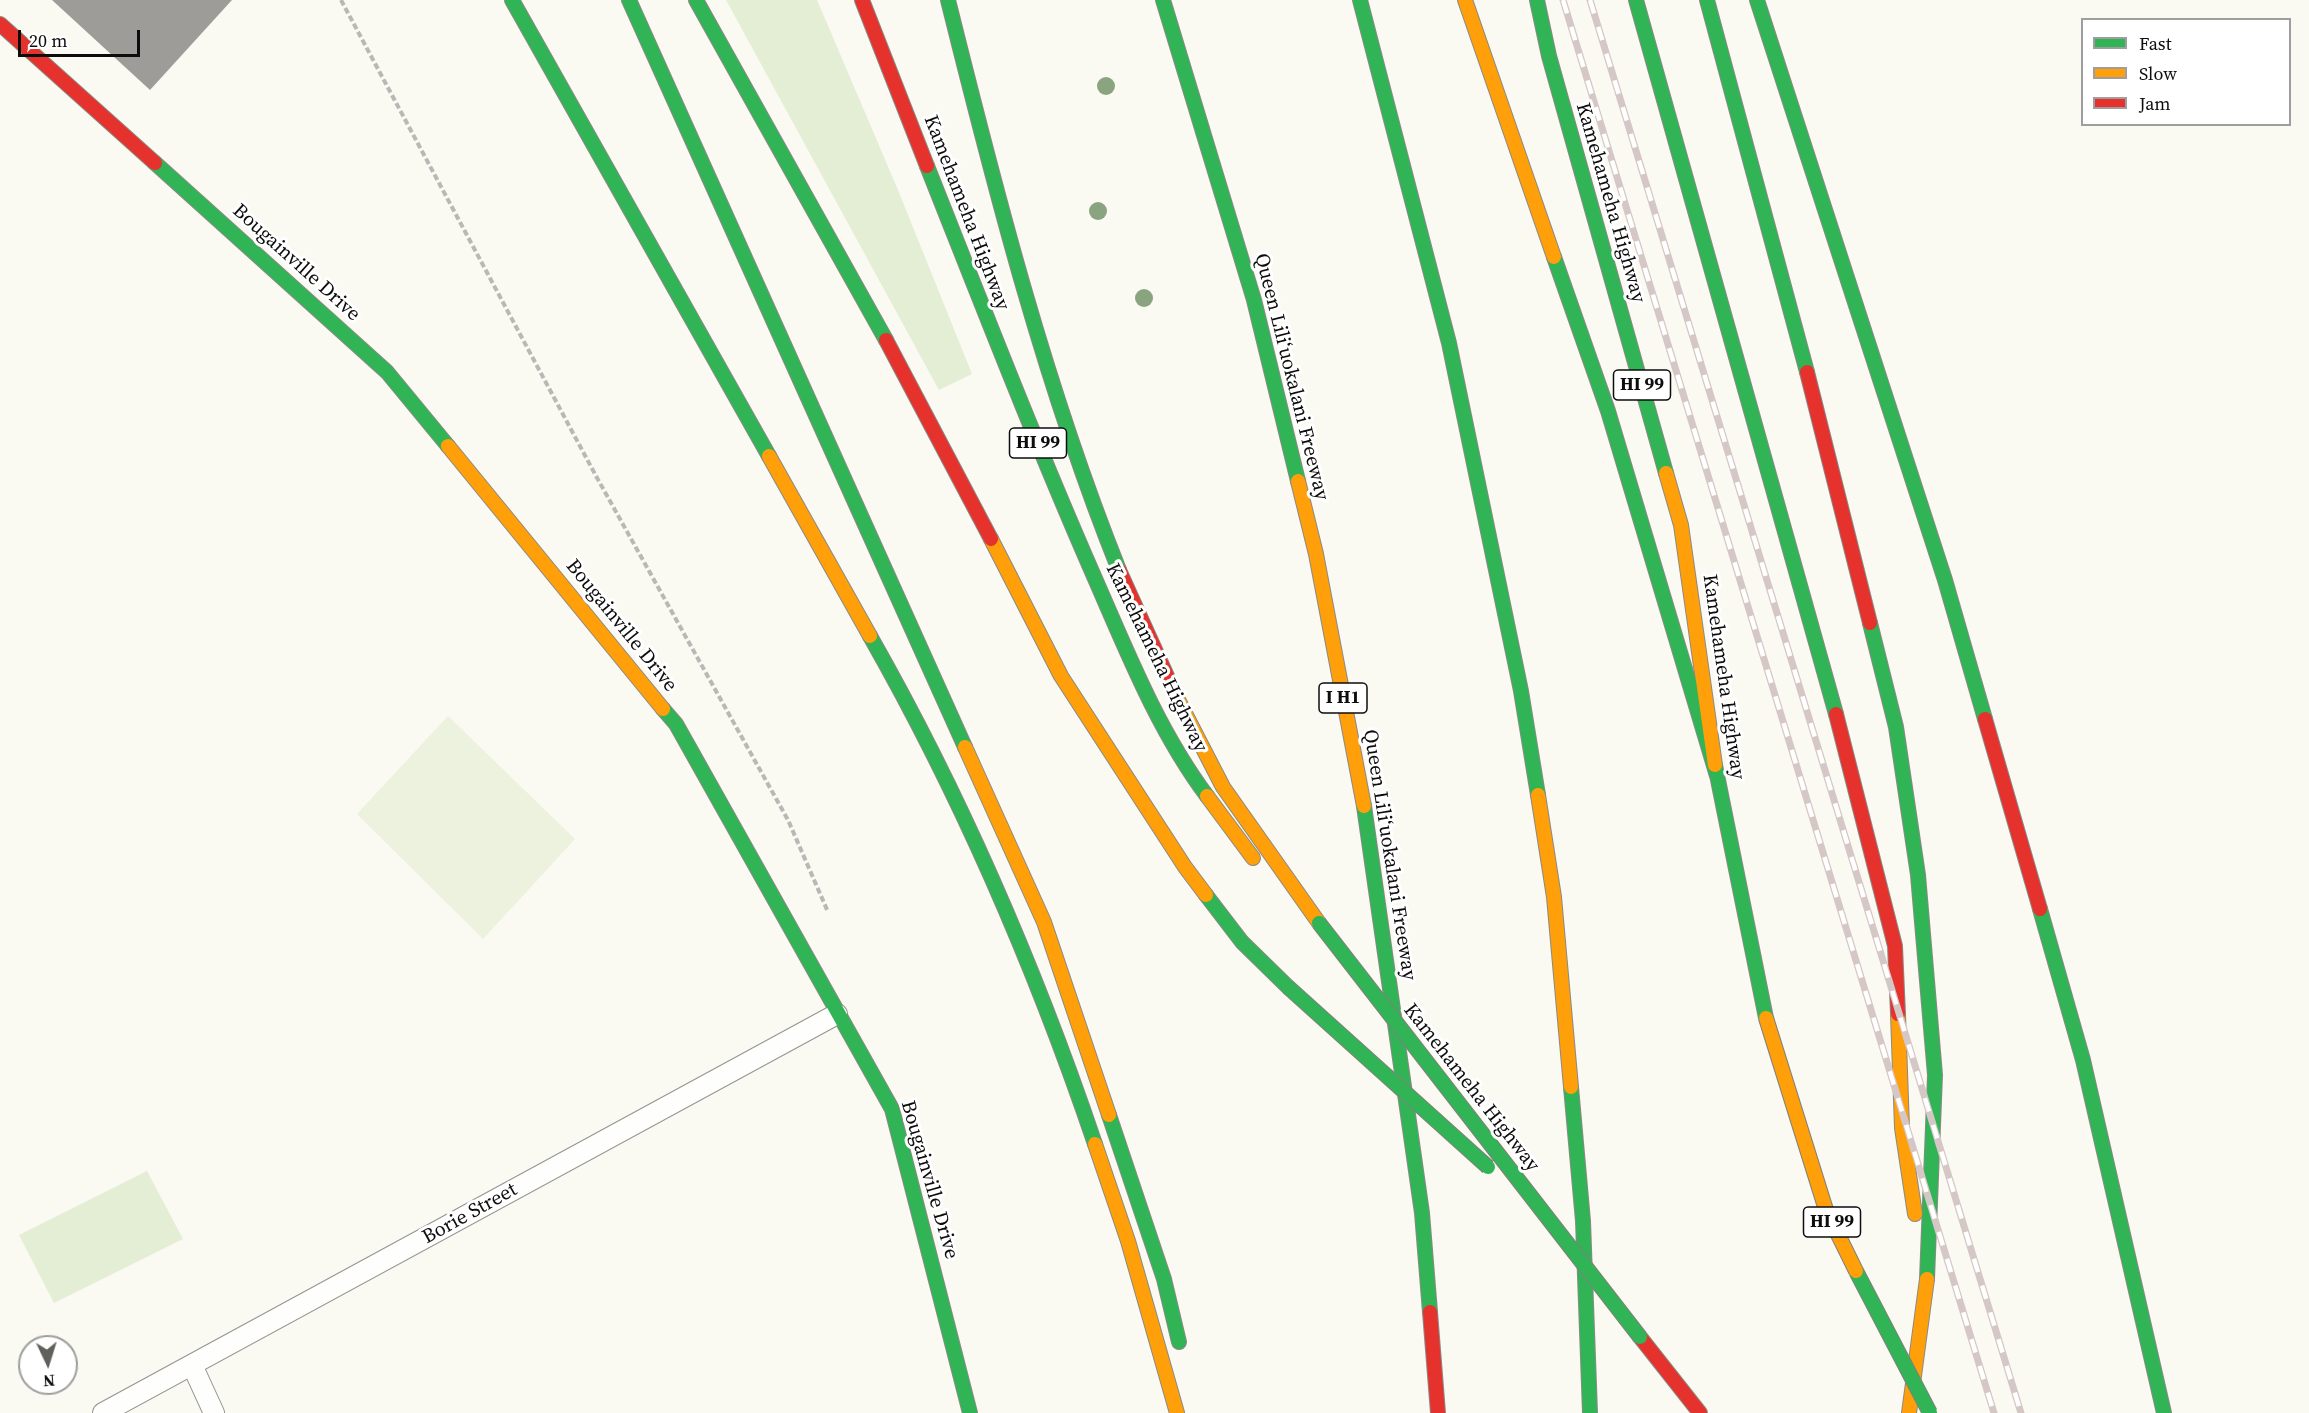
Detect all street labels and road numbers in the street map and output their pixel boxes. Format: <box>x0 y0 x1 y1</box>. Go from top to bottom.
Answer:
street label: Kamehameha Highway <box>1570 100 1650 306</box>
street label: Kamehameha Highway <box>918 112 1014 314</box>
street label: Bougainville Drive <box>227 199 365 327</box>
street label: Queen Liliʻuokalani Freeway <box>1249 251 1333 503</box>
road number: HI 99 <box>1614 370 1670 400</box>
road number: HI 99 <box>1010 428 1066 458</box>
street label: Bougainville Drive <box>560 555 682 697</box>
street label: Kamehameha Highway <box>1100 560 1212 756</box>
street label: Kamehameha Highway <box>1697 573 1749 781</box>
road number: I H1 <box>1319 683 1367 713</box>
street label: Queen Liliʻuokalani Freeway <box>1357 728 1421 982</box>
street label: Kamehameha Highway <box>1398 999 1544 1177</box>
street label: Bougainville Drive <box>895 1098 963 1262</box>
street label: Borie Street <box>418 1178 522 1250</box>
road number: HI 99 <box>1804 1207 1860 1237</box>

